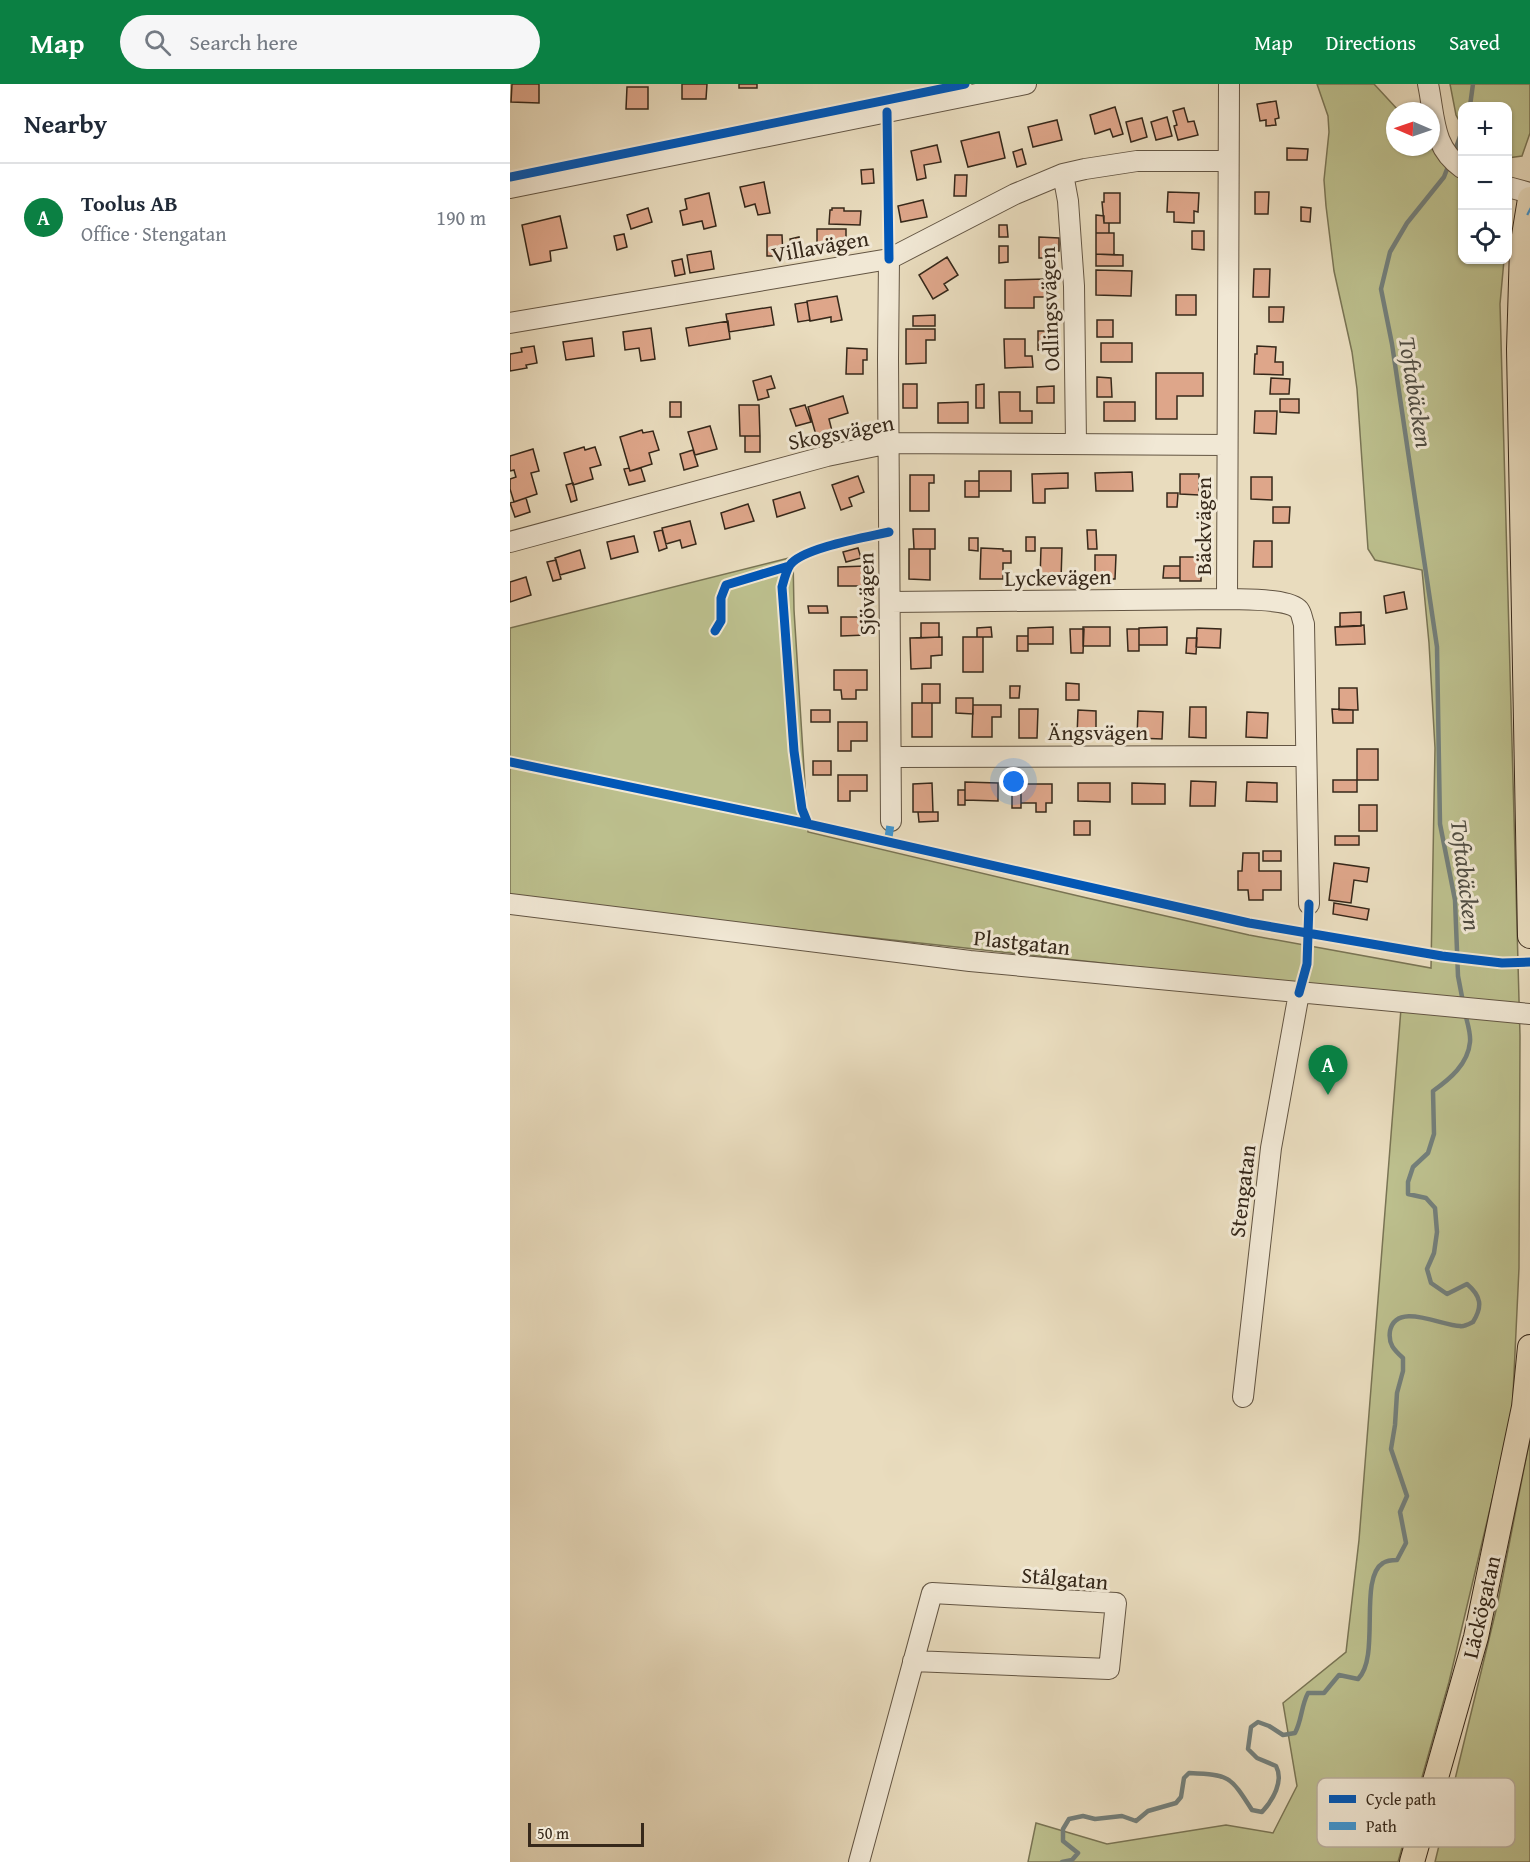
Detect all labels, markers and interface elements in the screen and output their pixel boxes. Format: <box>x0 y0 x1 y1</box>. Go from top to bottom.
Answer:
search box <box>120 15 540 69</box>
text: Map <box>30 22 84 63</box>
icon: search <box>141 26 174 59</box>
text: Search here <box>189 26 298 58</box>
text: Map <box>1254 27 1293 58</box>
text: Directions <box>1326 27 1416 58</box>
text: Saved <box>1449 27 1500 58</box>
north arrow <box>1386 102 1440 156</box>
map controls <box>1458 102 1512 264</box>
button: + <box>1458 102 1512 156</box>
text: Nearby <box>24 104 107 143</box>
button: − <box>1458 156 1512 210</box>
text: Toolus AB <box>81 187 178 219</box>
text: A <box>37 203 50 232</box>
text: 190 m <box>436 203 486 232</box>
button: locate <box>1458 210 1512 264</box>
text: Office · Stengatan <box>81 219 227 248</box>
street label: Villavägen <box>769 222 872 270</box>
street label: Odlingsvägen <box>1031 246 1067 372</box>
water label: Toftabäcken <box>1390 334 1442 450</box>
street label: Skogsvägen <box>785 406 897 458</box>
street label: Bäckvägen <box>1187 476 1219 575</box>
street label: Sjövägen <box>849 552 883 636</box>
street label: Lyckevägen <box>1004 560 1112 594</box>
street label: Ängsvägen <box>1048 716 1149 748</box>
your location <box>999 767 1028 796</box>
water label: Toftabäcken <box>1442 817 1490 933</box>
street label: Plastgatan <box>972 921 1072 963</box>
pin: A <box>1308 1046 1348 1095</box>
street label: Stengatan <box>1220 1142 1264 1239</box>
street label: Läckögatan <box>1454 1552 1509 1662</box>
street label: Stålgatan <box>1020 1558 1110 1598</box>
legend <box>1317 1778 1515 1847</box>
text: Cycle path <box>1366 1787 1436 1811</box>
text: Path <box>1366 1814 1397 1838</box>
scale bar <box>528 1820 644 1848</box>
text: 50 m <box>537 1821 569 1845</box>

